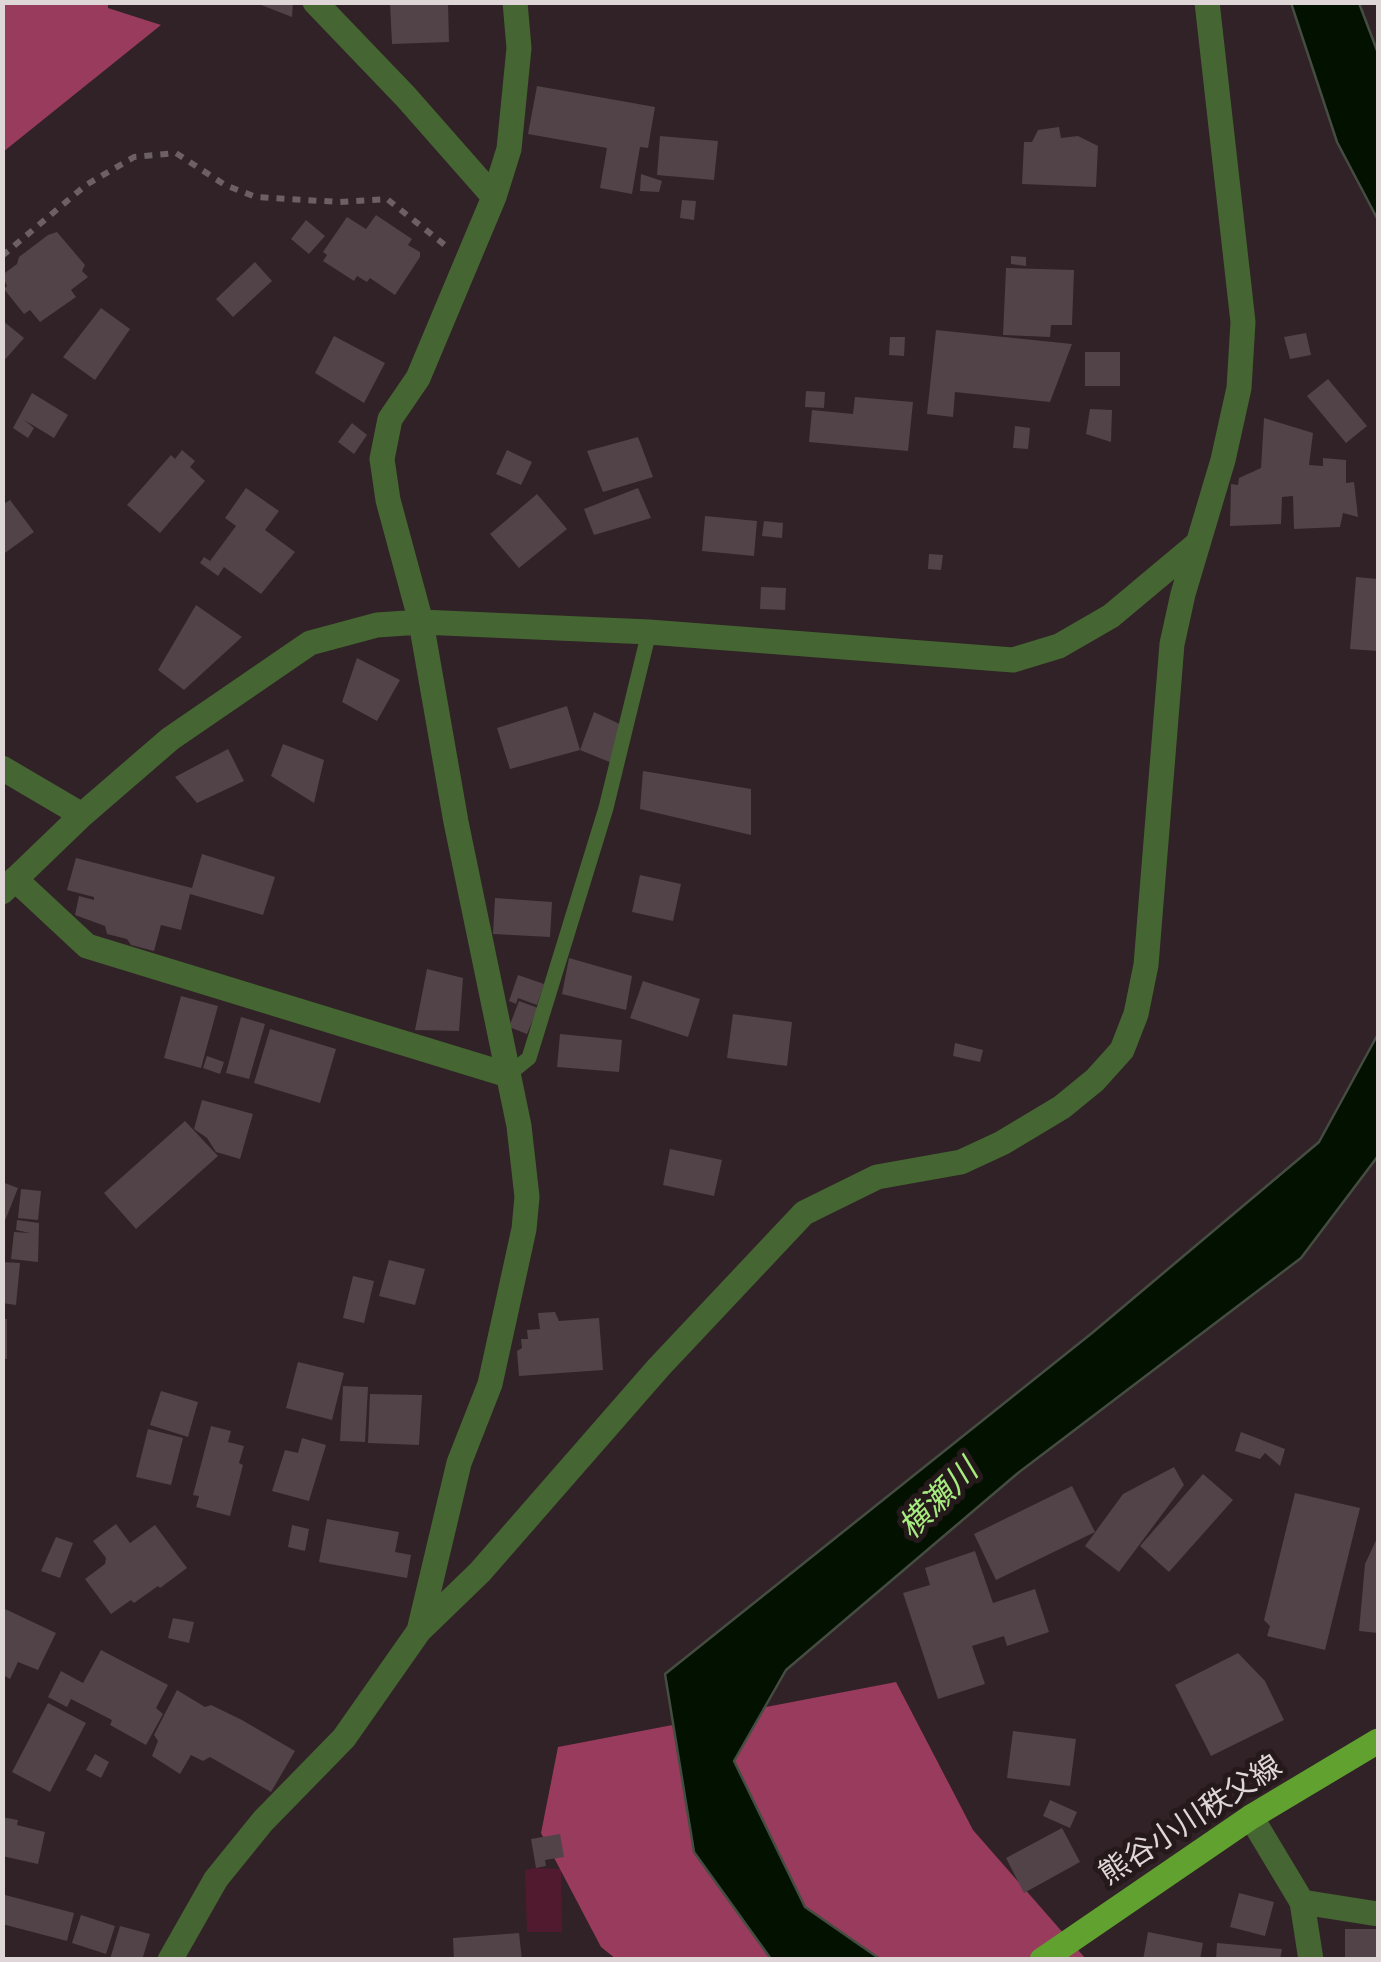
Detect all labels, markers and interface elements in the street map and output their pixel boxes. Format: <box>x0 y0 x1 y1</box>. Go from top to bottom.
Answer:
water label: 横瀬川 <box>891 1452 987 1548</box>
street label: 熊谷小川秩父線 <box>1093 1749 1289 1893</box>

